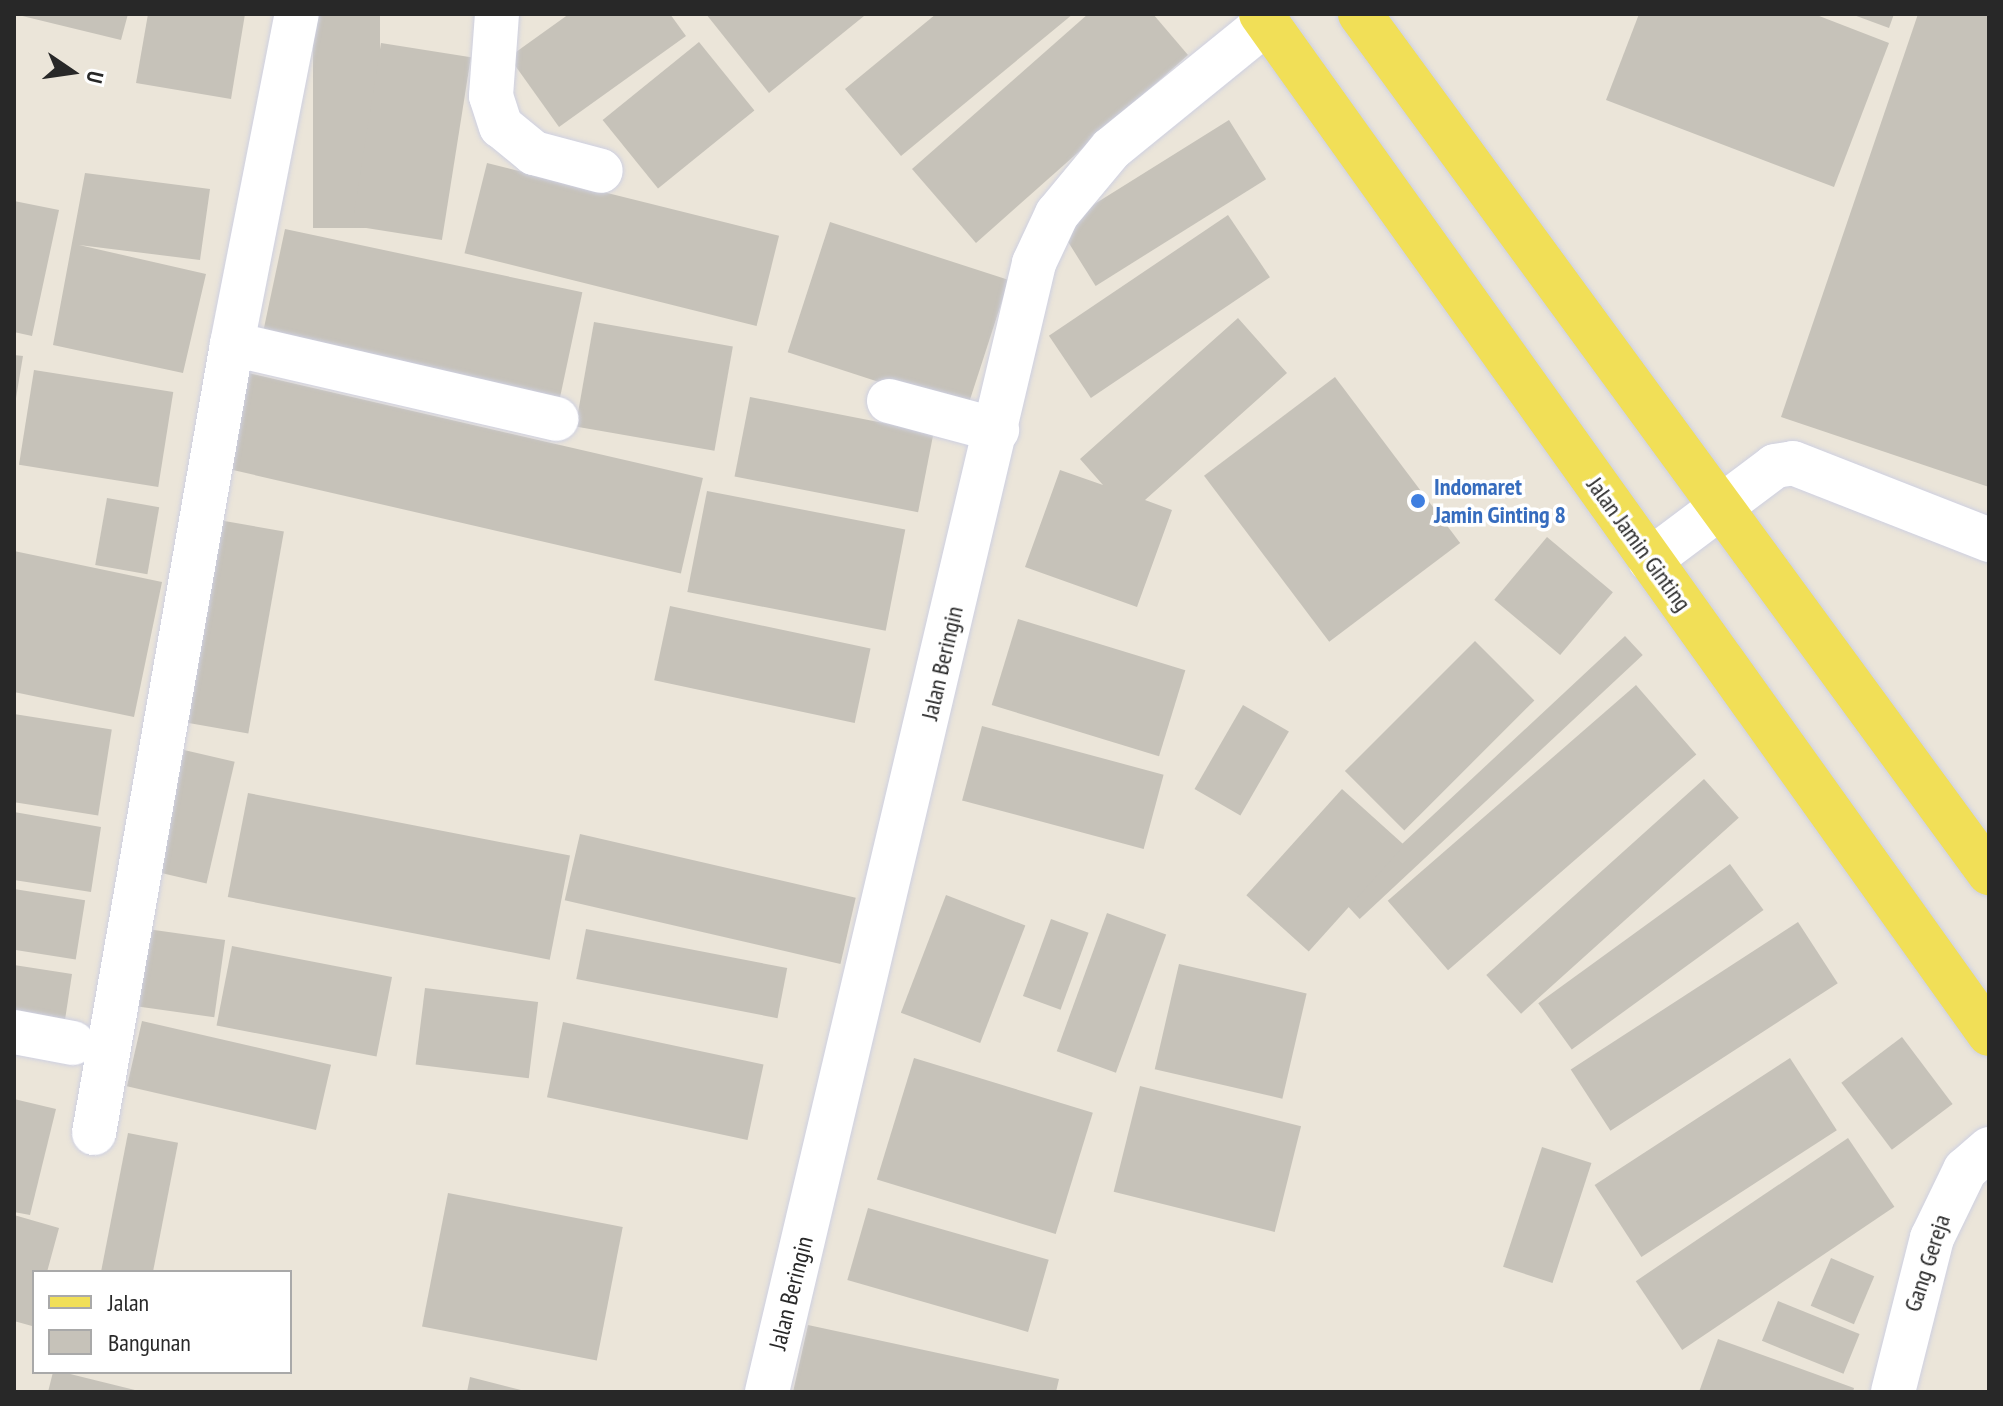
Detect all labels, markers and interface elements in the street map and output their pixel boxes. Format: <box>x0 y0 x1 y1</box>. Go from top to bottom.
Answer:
north arrow <box>32 32 112 112</box>
text: U <box>80 69 110 86</box>
street label: Jalan Jamin Ginting <box>1581 472 1697 616</box>
place label: Indomaret Jamin Ginting 8 <box>1434 473 1566 529</box>
marker: Indomaret Jamin Ginting 8 <box>1409 492 1427 510</box>
street label: Jalan Beringin <box>915 603 969 723</box>
street label: Gang Gereja <box>1898 1211 1956 1315</box>
street label: Jalan Beringin <box>763 1233 819 1353</box>
legend <box>32 1270 292 1374</box>
text: Jalan <box>108 1287 149 1318</box>
text: Bangunan <box>108 1327 191 1358</box>

